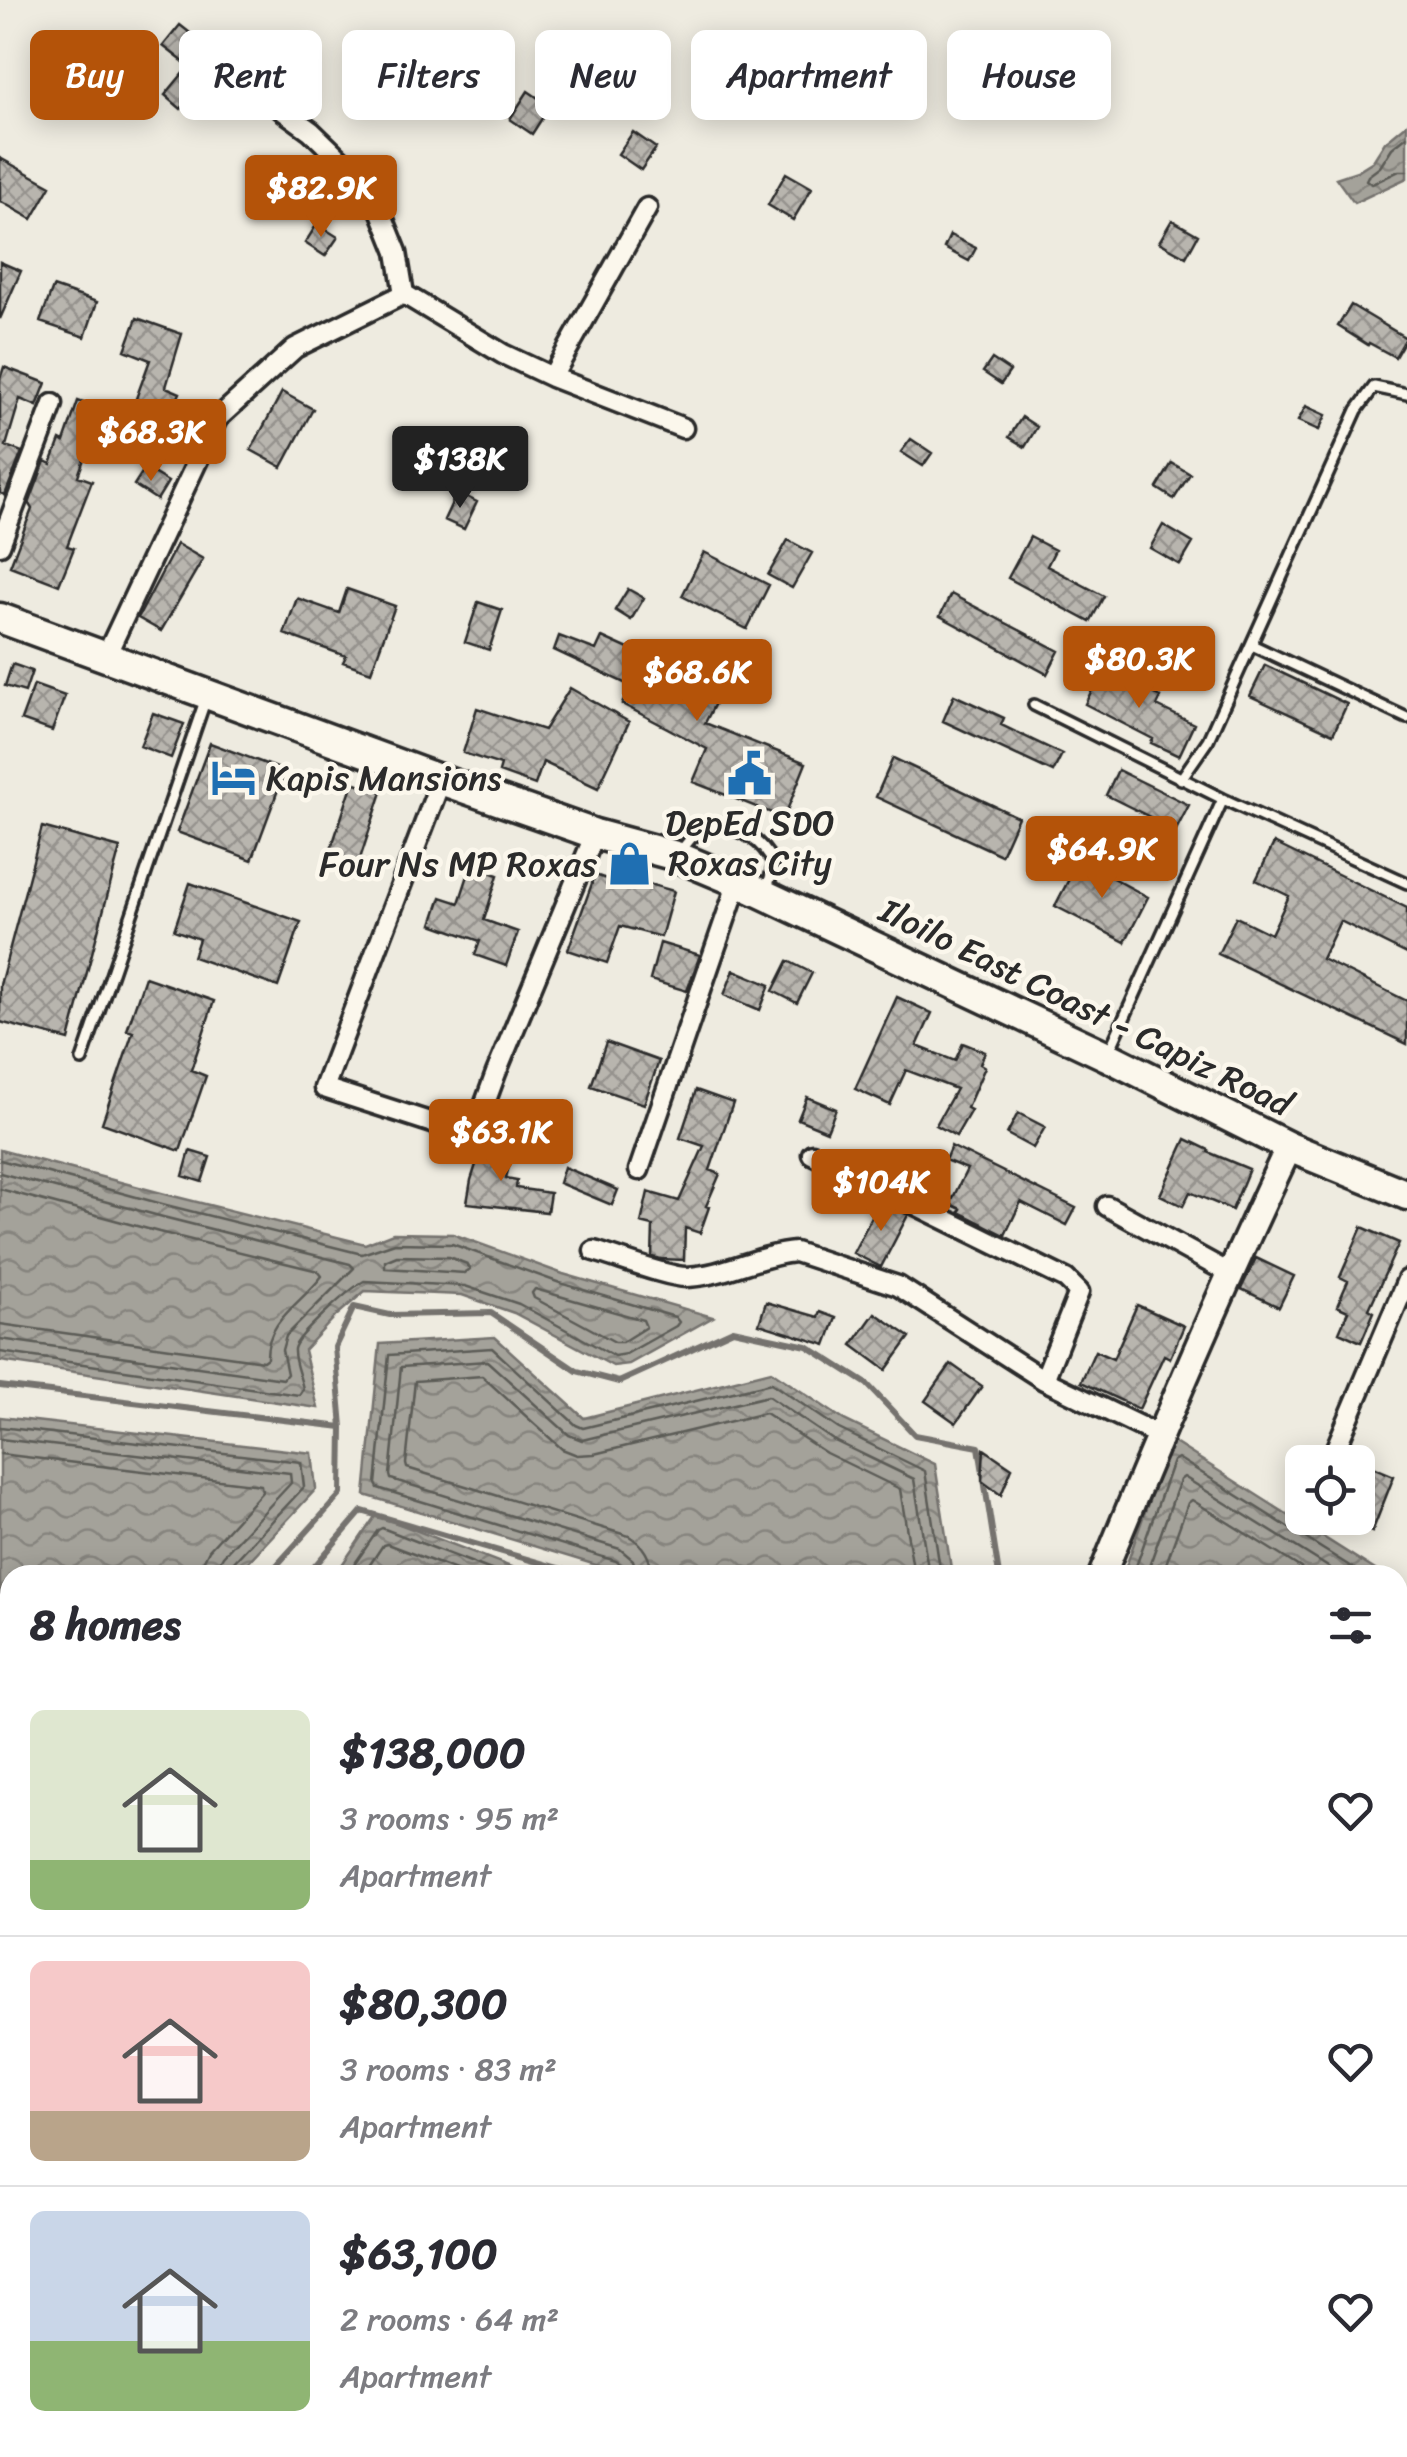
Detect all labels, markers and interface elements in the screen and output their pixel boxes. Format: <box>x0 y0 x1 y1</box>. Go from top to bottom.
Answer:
chip: Buy <box>30 30 159 120</box>
chip: Rent <box>179 30 322 120</box>
chip: Filters <box>342 30 515 120</box>
chip: New <box>535 30 671 120</box>
chip: Apartment <box>691 30 927 120</box>
chip: House <box>947 30 1111 120</box>
pin: $82.9K <box>240 155 402 240</box>
text: $82.9K <box>267 159 375 216</box>
pin: $68.3K <box>70 399 232 484</box>
text: $68.3K <box>98 403 204 460</box>
pin: $138K <box>390 426 530 511</box>
text: $138K <box>414 430 506 487</box>
pin: $80.3K <box>1058 626 1220 711</box>
text: $80.3K <box>1085 630 1193 687</box>
pin: $68.6K <box>616 639 778 724</box>
text: $68.6K <box>644 643 750 700</box>
place label: Kapis Mansions <box>266 747 502 809</box>
public building icon: DepEd SDO Roxas City <box>726 749 774 797</box>
hotel icon: Kapis Mansions <box>209 754 257 802</box>
place label: DepEd SDO Roxas City <box>665 792 835 894</box>
pin: $64.9K <box>1021 816 1183 901</box>
text: $64.9K <box>1048 820 1156 877</box>
place label: Four Ns MP Roxas <box>319 833 597 895</box>
shop icon: Four Ns MP Roxas <box>606 840 654 888</box>
street label: Iloilo East Coast - Capiz Road <box>868 879 1306 1135</box>
pin: $63.1K <box>420 1099 582 1184</box>
text: $63.1K <box>451 1103 551 1160</box>
pin: $104K <box>811 1149 951 1234</box>
text: $104K <box>834 1153 928 1210</box>
map controls <box>1285 1445 1375 1535</box>
button: locate <box>1285 1445 1375 1535</box>
text: 8 homes <box>30 1588 181 1662</box>
icon: filters <box>1323 1598 1378 1653</box>
text: $138,000 <box>340 1716 526 1790</box>
icon: home <box>110 1750 230 1870</box>
icon: heart <box>1323 1783 1378 1838</box>
text: 3 rooms · 95 m² <box>340 1790 559 1847</box>
text: Apartment <box>340 1847 491 1904</box>
text: $80,300 <box>340 1967 508 2041</box>
icon: home <box>110 2001 230 2121</box>
icon: heart <box>1323 2034 1378 2089</box>
text: 3 rooms · 83 m² <box>340 2041 557 2098</box>
text: Apartment <box>340 2098 491 2155</box>
text: $63,100 <box>340 2217 498 2291</box>
icon: home <box>110 2251 230 2371</box>
icon: heart <box>1323 2284 1378 2339</box>
text: 2 rooms · 64 m² <box>340 2291 559 2348</box>
text: Apartment <box>340 2348 491 2405</box>

